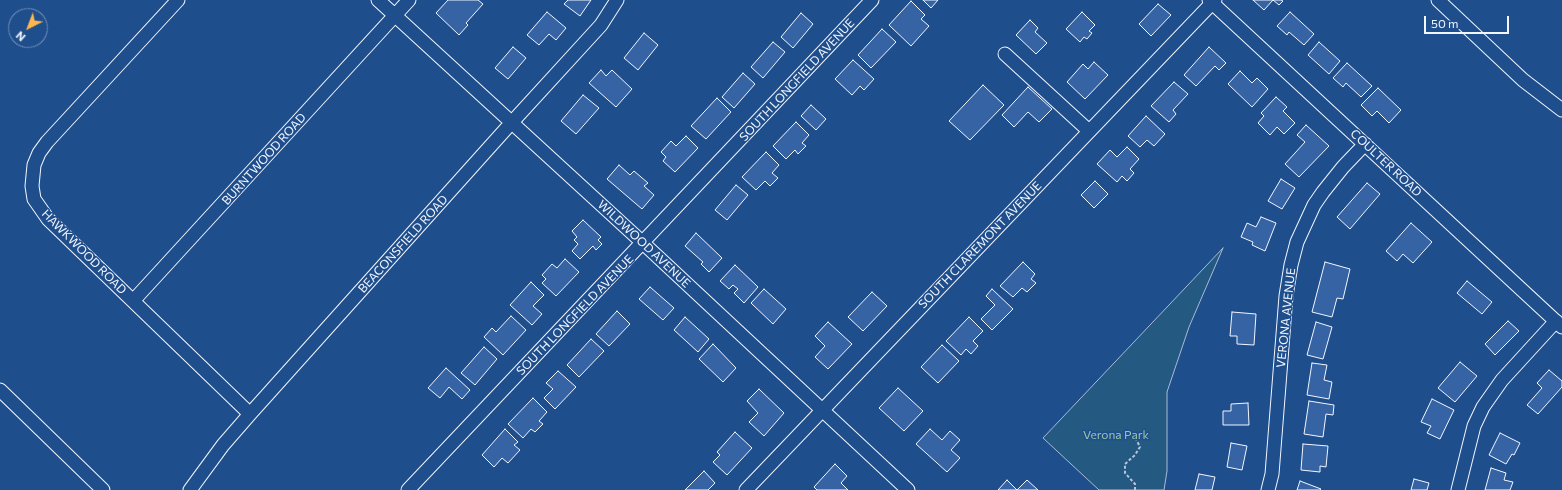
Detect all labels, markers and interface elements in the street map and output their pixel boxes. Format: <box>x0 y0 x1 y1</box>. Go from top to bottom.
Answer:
north arrow <box>8 8 48 48</box>
scale bar <box>1426 8 1511 34</box>
street label: SOUTH LONGFIELD AVENUE <box>737 16 857 144</box>
text: 50 m <box>1431 16 1459 30</box>
text: N <box>13 29 28 44</box>
street label: BURNTWOOD ROAD <box>219 110 309 208</box>
street label: COULTER ROAD <box>1347 126 1425 200</box>
street label: SOUTH CLAREMONT AVENUE <box>915 179 1045 311</box>
street label: BEACONSFIELD ROAD <box>355 192 451 296</box>
street label: WILDWOOD AVENUE <box>595 197 693 291</box>
street label: HAWKWOOD ROAD <box>39 207 129 297</box>
street label: SOUTH LONGFIELD AVENUE <box>514 252 636 378</box>
street label: VERONA AVENUE <box>1274 267 1298 369</box>
park label: Verona Park <box>1083 428 1149 442</box>

